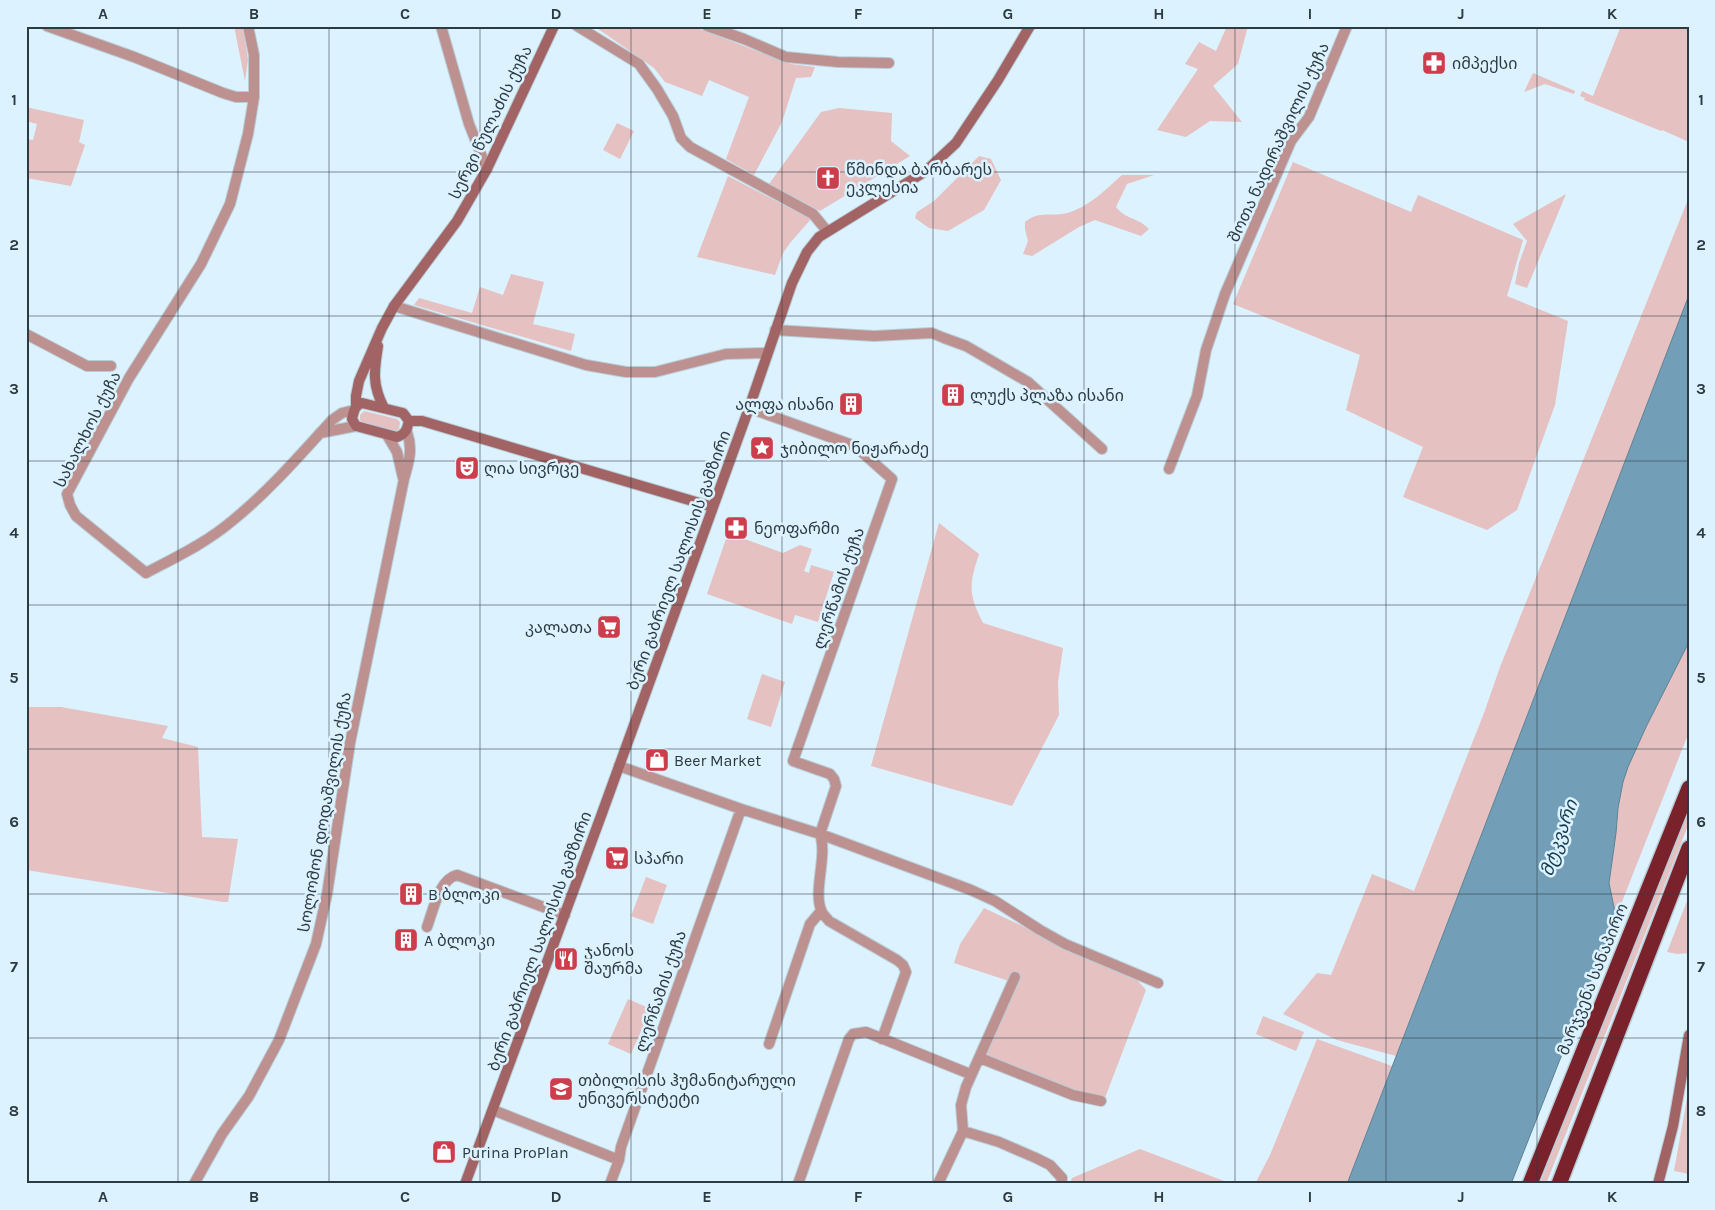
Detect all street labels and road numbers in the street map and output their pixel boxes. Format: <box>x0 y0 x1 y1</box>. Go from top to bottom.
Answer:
street label: შოთა ნადირაშვილის ქუჩა <box>1224 40 1334 245</box>
street label: სერგი წულაძის ქუჩა <box>445 42 537 203</box>
street label: სახალხოს ქუჩა <box>50 368 126 491</box>
street label: ბერი გაბრიელ სალოსის გამზირი <box>623 428 735 693</box>
street label: ლერწამის ქუჩა <box>809 525 869 652</box>
street label: სოლომონ დოდაშვილის ქუჩა <box>294 690 356 934</box>
street label: ბერი გაბრიელ სალოსის გამზირი <box>484 809 596 1074</box>
street label: მარჯვენა სანაპირო <box>1553 900 1632 1058</box>
street label: ლერწამის ქუჩა <box>631 928 691 1055</box>

